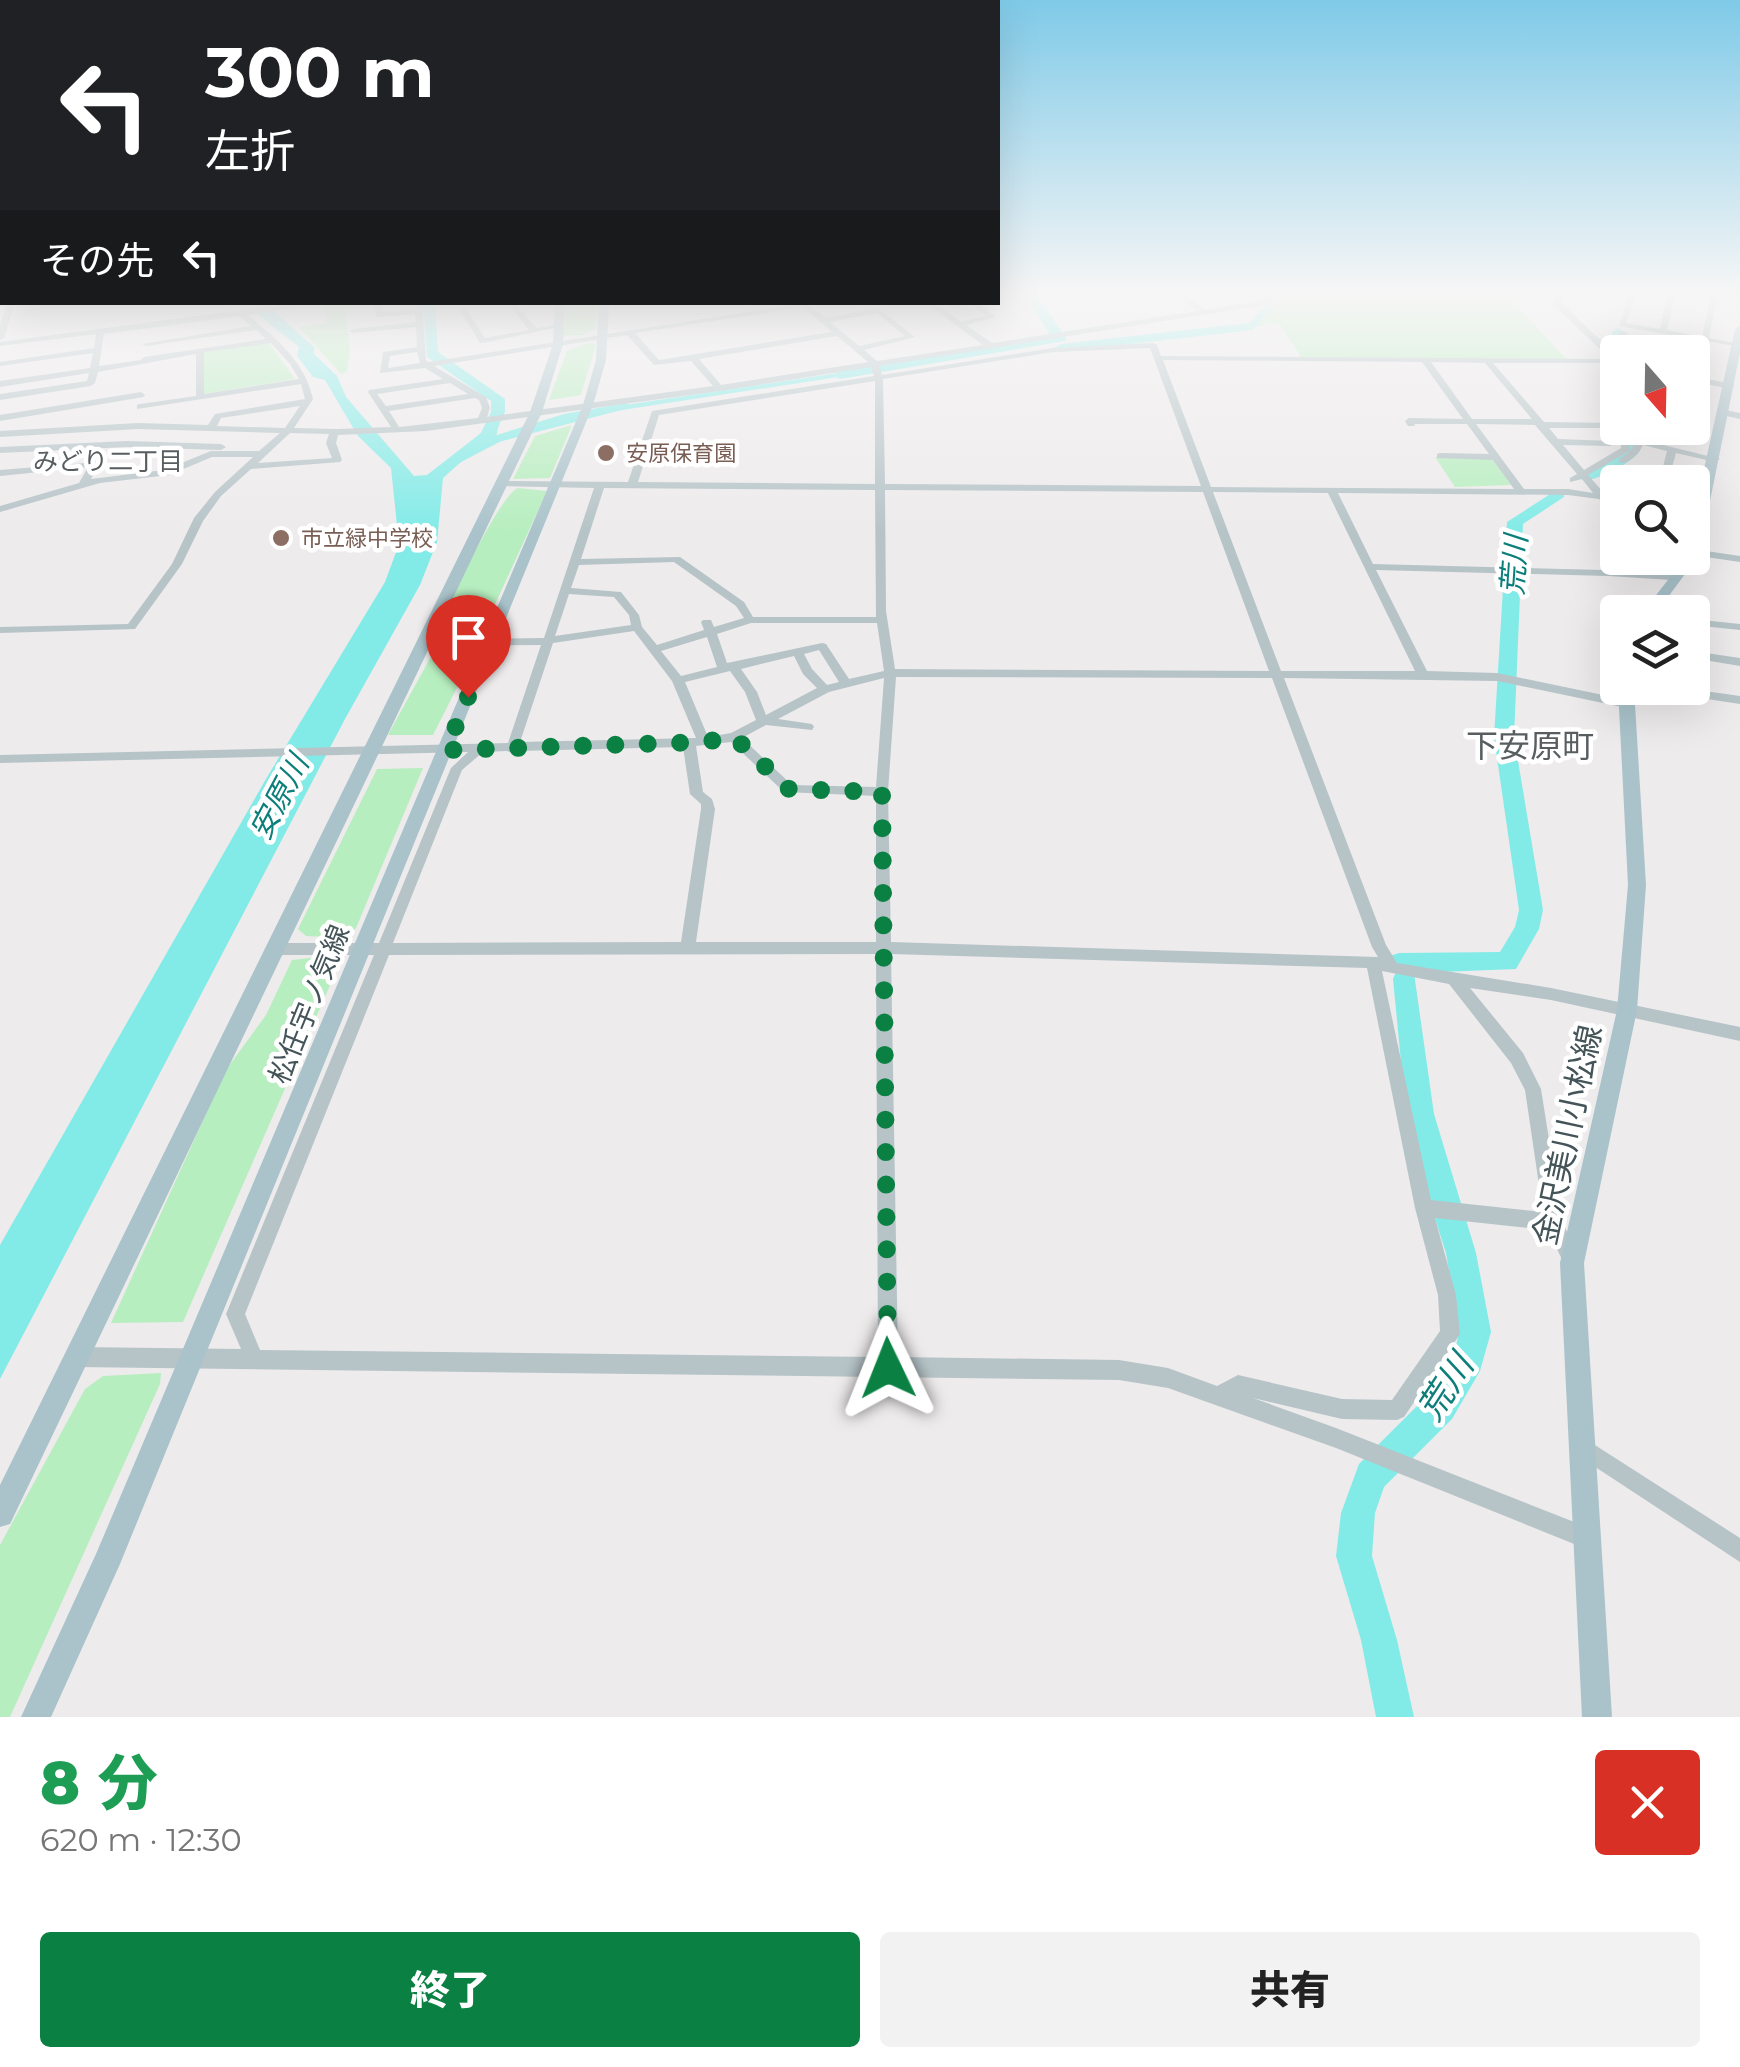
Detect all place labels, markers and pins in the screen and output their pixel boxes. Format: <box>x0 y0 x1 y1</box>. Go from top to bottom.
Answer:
place label: 安原保育園 <box>626 440 736 467</box>
marker: 安原保育園 <box>595 442 617 464</box>
place label: 市立緑中学校 <box>301 525 433 552</box>
marker: 市立緑中学校 <box>270 527 292 549</box>
pin <box>426 595 511 698</box>

